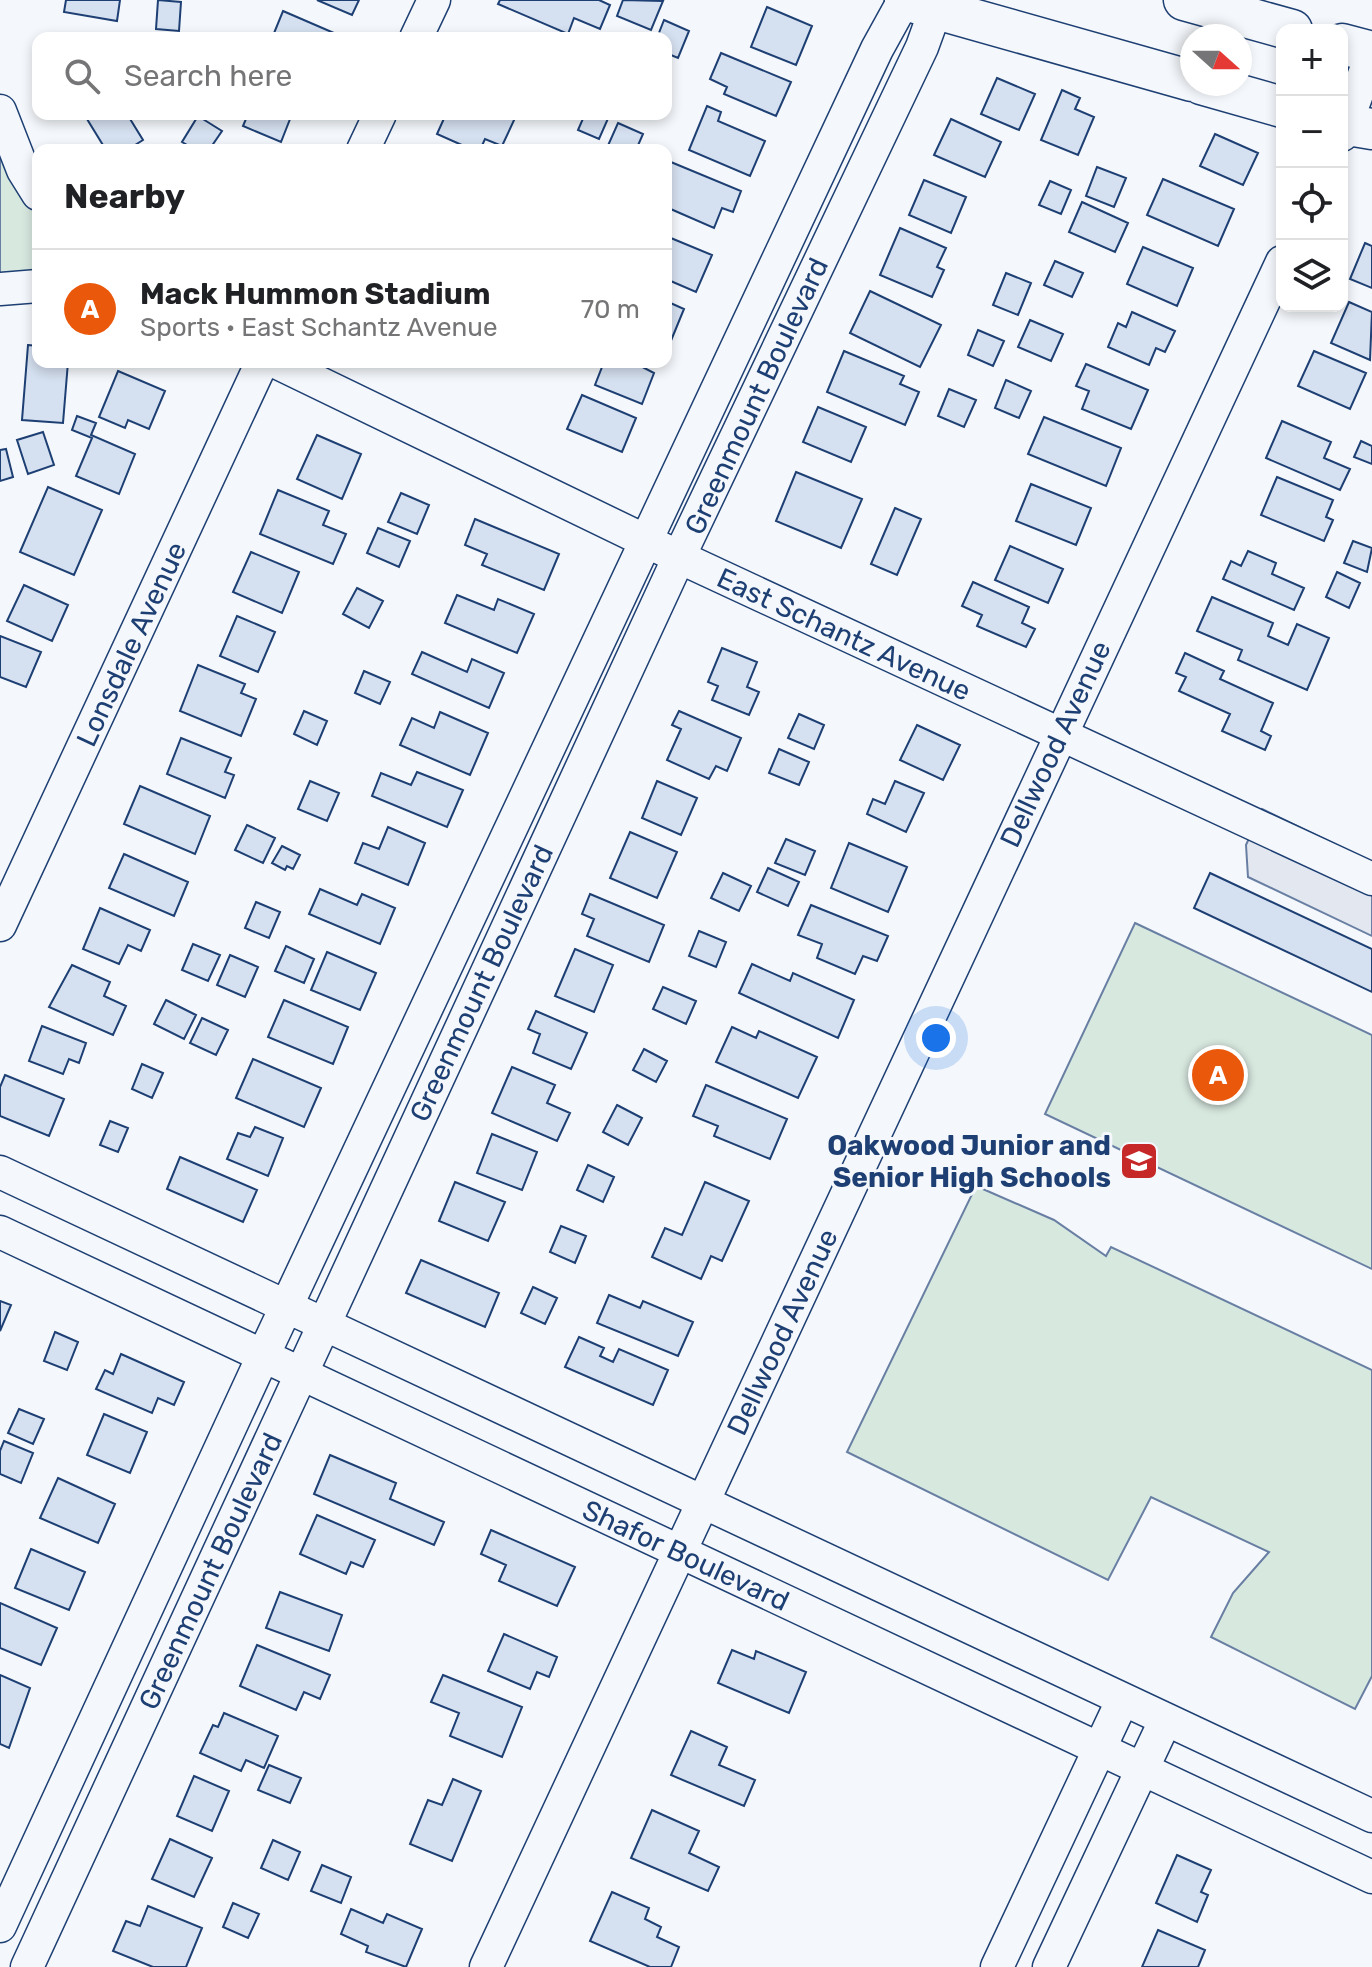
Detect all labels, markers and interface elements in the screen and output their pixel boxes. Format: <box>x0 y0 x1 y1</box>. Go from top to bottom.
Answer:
north arrow <box>1180 24 1252 96</box>
map controls <box>1276 24 1348 312</box>
button: + <box>1276 24 1348 96</box>
search box <box>32 32 672 120</box>
icon: search <box>60 54 104 98</box>
text: Search here <box>124 58 292 94</box>
button: − <box>1276 96 1348 168</box>
button: locate <box>1276 168 1348 240</box>
text: Nearby <box>64 176 185 217</box>
button: layers <box>1276 240 1348 312</box>
street label: Greenmount Boulevard <box>678 253 835 540</box>
text: Mack Hummon Stadium <box>140 276 490 312</box>
text: A <box>81 294 99 325</box>
text: 70 m <box>581 294 640 325</box>
text: Sports · East Schantz Avenue <box>140 312 498 343</box>
street label: Lonsdale Avenue <box>70 537 193 752</box>
street label: East Schantz Avenue <box>712 561 976 708</box>
street label: Dellwood Avenue <box>993 636 1118 853</box>
street label: Greenmount Boulevard <box>403 840 560 1127</box>
your location <box>916 1018 956 1058</box>
pin: A <box>1192 1045 1244 1105</box>
place label: Oakwood Junior and Senior High Schools <box>827 1129 1111 1194</box>
school or university icon: Oakwood Junior and Senior High Schools <box>1118 1140 1160 1182</box>
street label: Dellwood Avenue <box>720 1224 845 1441</box>
street label: Greenmount Boulevard <box>132 1428 289 1715</box>
street label: Shafor Boulevard <box>577 1493 794 1618</box>

